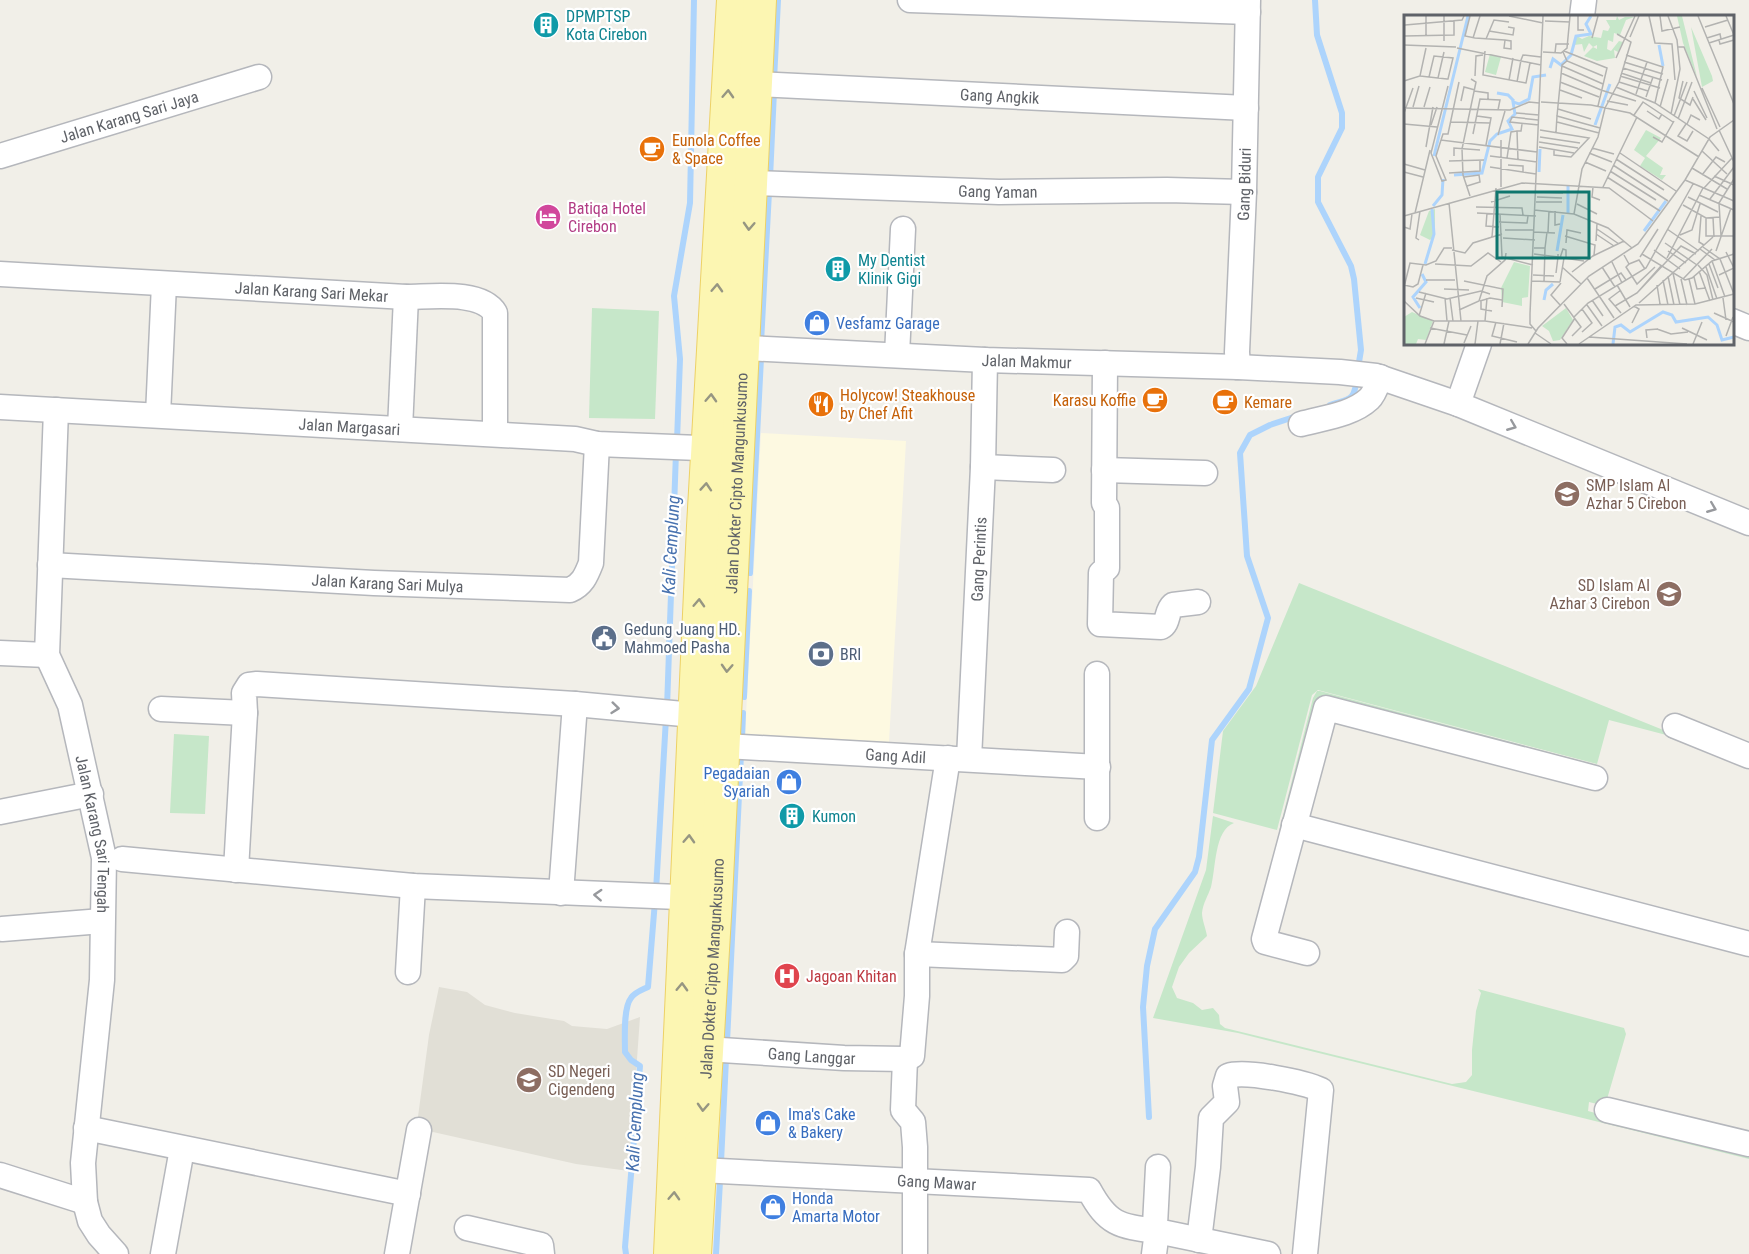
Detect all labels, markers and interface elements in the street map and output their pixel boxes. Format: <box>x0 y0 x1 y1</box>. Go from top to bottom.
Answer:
place label: DPMPTSP Kota Cirebon <box>566 7 647 44</box>
building icon: DPMPTSP Kota Cirebon <box>531 10 561 40</box>
inset map <box>1404 15 1734 345</box>
street label: Gang Angkik <box>960 85 1041 108</box>
street label: Jalan Karang Sari Jaya <box>58 87 201 147</box>
one-way arrow <box>721 89 734 98</box>
place label: Eunola Coffee & Space <box>672 131 760 168</box>
cafe icon: Eunola Coffee & Space <box>637 134 667 164</box>
street label: Gang Biduri <box>1234 147 1255 221</box>
street label: Gang Yaman <box>958 182 1038 202</box>
place label: Batiqa Hotel Cirebon <box>568 199 646 236</box>
hotel icon: Batiqa Hotel Cirebon <box>533 202 563 232</box>
one-way arrow <box>743 222 756 231</box>
place label: My Dentist Klinik Gigi <box>858 251 926 288</box>
building icon: My Dentist Klinik Gigi <box>823 254 853 284</box>
street label: Jalan Karang Sari Mekar <box>234 278 389 306</box>
one-way arrow <box>711 284 724 293</box>
shop icon: Vesfamz Garage <box>802 308 832 338</box>
place label: Vesfamz Garage <box>836 314 940 333</box>
street label: Jalan Makmur <box>981 351 1072 372</box>
street label: Jalan Dokter Cipto Mangunkusumo <box>722 372 752 594</box>
cafe icon: Karasu Koffie <box>1140 385 1170 415</box>
place label: Holycow! Steakhouse by Chef Afit <box>840 386 975 423</box>
cafe icon: Kemare <box>1210 387 1240 417</box>
restaurant icon: Holycow! Steakhouse by Chef Afit <box>806 389 836 419</box>
place label: Karasu Koffie <box>1053 391 1136 410</box>
one-way arrow <box>705 393 718 402</box>
place label: Kemare <box>1244 393 1292 412</box>
street label: Jalan Margasari <box>298 415 401 439</box>
one-way arrow <box>1506 419 1517 431</box>
place label: SMP Islam Al Azhar 5 Cirebon <box>1586 476 1687 513</box>
school or university icon: SMP Islam Al Azhar 5 Cirebon <box>1552 479 1582 509</box>
one-way arrow <box>699 483 712 492</box>
water label: Kali Cemplung <box>657 494 684 595</box>
one-way arrow <box>1706 501 1717 513</box>
street label: Gang Perintis <box>968 516 991 602</box>
street label: Jalan Karang Sari Mulya <box>311 571 464 596</box>
place label: SD Islam Al Azhar 3 Cirebon <box>1550 576 1650 613</box>
school or university icon: SD Islam Al Azhar 3 Cirebon <box>1654 579 1684 609</box>
one-way arrow <box>693 598 706 607</box>
place label: Gedung Juang HD. Mahmoed Pasha <box>624 620 741 657</box>
public building icon: Gedung Juang HD. Mahmoed Pasha <box>589 623 619 653</box>
bank icon: BRI <box>806 639 836 669</box>
place label: BRI <box>840 645 861 664</box>
one-way arrow <box>721 664 734 673</box>
one-way arrow <box>611 701 620 714</box>
street label: Gang Adil <box>865 745 927 767</box>
street label: Jalan Karang Sari Tengah <box>71 754 113 913</box>
place label: Pegadaian Syariah <box>703 764 770 801</box>
shop icon: Pegadaian Syariah <box>774 767 804 797</box>
building icon: Kumon <box>777 801 807 831</box>
place label: Kumon <box>812 807 856 826</box>
one-way arrow <box>682 835 695 844</box>
street label: Jalan Dokter Cipto Mangunkusumo <box>696 858 728 1080</box>
one-way arrow <box>594 888 603 901</box>
hospital icon: Jagoan Khitan <box>772 961 802 991</box>
place label: Jagoan Khitan <box>806 967 897 986</box>
one-way arrow <box>676 983 689 992</box>
street label: Gang Langgar <box>767 1044 856 1068</box>
place label: SD Negeri Cigendeng <box>548 1062 615 1099</box>
school or university icon: SD Negeri Cigendeng <box>514 1065 544 1095</box>
water label: Kali Cemplung <box>621 1071 648 1172</box>
one-way arrow <box>697 1103 710 1112</box>
place label: Ima's Cake & Bakery <box>788 1105 856 1142</box>
shop icon: Ima's Cake & Bakery <box>753 1108 783 1138</box>
street label: Gang Mawar <box>897 1171 977 1194</box>
place label: Honda Amarta Motor <box>792 1189 880 1226</box>
one-way arrow <box>667 1191 680 1200</box>
shop icon: Honda Amarta Motor <box>758 1192 788 1222</box>

